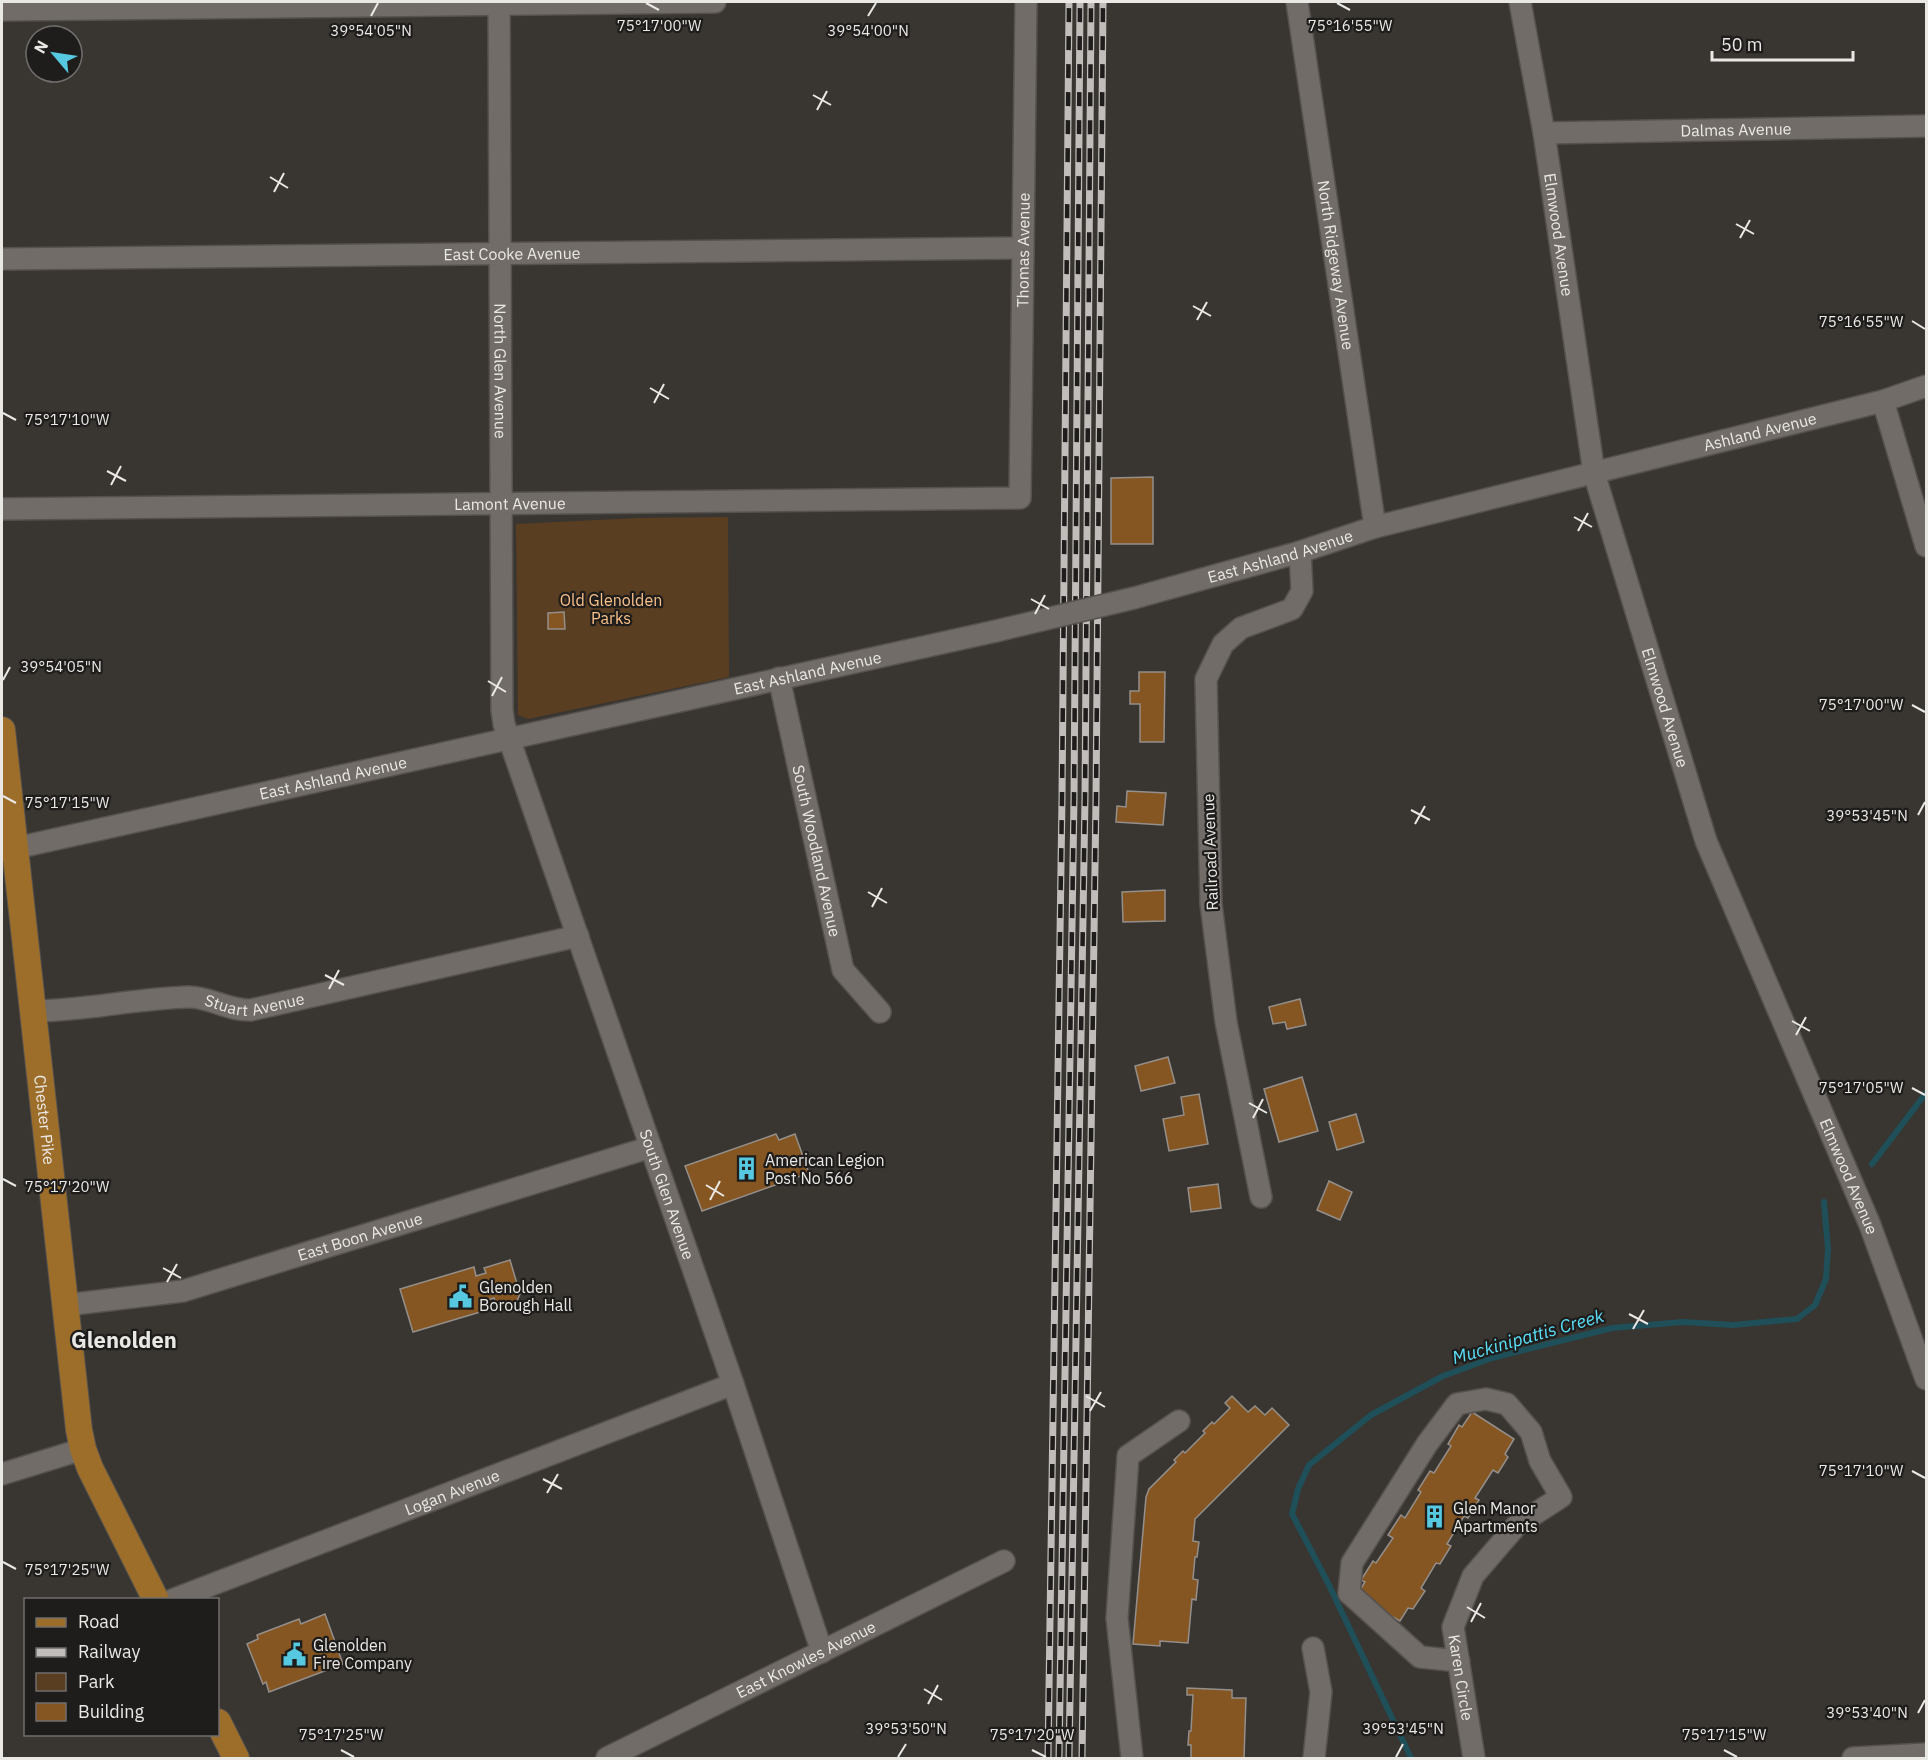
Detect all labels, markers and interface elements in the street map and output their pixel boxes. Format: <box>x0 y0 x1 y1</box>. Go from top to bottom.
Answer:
text: 75°17'00"W <box>617 16 702 35</box>
text: 75°16'55"W <box>1308 16 1393 35</box>
text: 39°54'05"N <box>330 21 412 40</box>
text: 39°54'00"N <box>827 21 909 40</box>
north arrow <box>24 24 84 84</box>
scale bar <box>1712 24 1853 62</box>
text: 50 m <box>1721 33 1763 56</box>
text: N <box>29 37 52 57</box>
street label: Dalmas Avenue <box>1680 118 1792 140</box>
street label: Elmwood Avenue <box>1540 172 1578 298</box>
street label: North Ridgeway Avenue <box>1314 179 1359 351</box>
street label: Thomas Avenue <box>1012 192 1034 308</box>
street label: East Cooke Avenue <box>443 243 581 264</box>
street label: North Glen Avenue <box>490 303 511 439</box>
text: 75°16'55"W <box>1819 312 1904 331</box>
street label: Ashland Avenue <box>1701 408 1819 455</box>
text: 75°17'10"W <box>25 410 110 429</box>
street label: Lamont Avenue <box>454 493 566 514</box>
street label: East Ashland Avenue <box>1205 525 1356 587</box>
park label: Old Glenolden Parks <box>560 590 662 628</box>
street label: Elmwood Avenue <box>1638 645 1693 770</box>
street label: East Ashland Avenue <box>732 647 883 699</box>
text: 39°54'05"N <box>20 657 102 676</box>
text: 75°17'00"W <box>1819 695 1904 714</box>
street label: East Ashland Avenue <box>257 752 409 804</box>
street label: South Woodland Avenue <box>788 763 846 939</box>
text: 75°17'15"W <box>25 793 110 812</box>
street label: Railroad Avenue <box>1198 793 1222 911</box>
text: 39°53'45"N <box>1826 806 1908 825</box>
street label: Stuart Avenue <box>202 988 306 1020</box>
street label: Chester Pike <box>30 1074 60 1166</box>
text: 75°17'05"W <box>1819 1078 1904 1097</box>
street label: Elmwood Avenue <box>1816 1115 1883 1237</box>
street label: South Glen Avenue <box>635 1127 699 1262</box>
place label: American Legion Post No 566 <box>765 1150 884 1188</box>
building icon: American Legion Post No 566 <box>734 1156 760 1182</box>
text: 75°17'20"W <box>25 1177 110 1196</box>
street label: East Boon Avenue <box>295 1208 425 1265</box>
place label: Glenolden Borough Hall <box>479 1277 572 1315</box>
public building icon: Glenolden Borough Hall <box>448 1283 474 1309</box>
water label: Muckinipattis Creek <box>1449 1304 1607 1369</box>
district label: Glenolden <box>71 1325 177 1354</box>
text: 75°17'10"W <box>1819 1461 1904 1480</box>
street label: Logan Avenue <box>402 1465 502 1520</box>
place label: Glen Manor Apartments <box>1453 1498 1538 1536</box>
building icon: Glen Manor Apartments <box>1422 1504 1448 1530</box>
text: 75°17'25"W <box>25 1560 110 1579</box>
legend <box>24 1598 219 1736</box>
text: Road <box>78 1610 119 1633</box>
street label: East Knowles Avenue <box>733 1616 879 1702</box>
street label: Karen Circle <box>1444 1633 1478 1722</box>
place label: Glenolden Fire Company <box>313 1635 412 1673</box>
text: Railway <box>78 1640 140 1663</box>
public building icon: Glenolden Fire Company <box>282 1641 308 1667</box>
text: Park <box>78 1670 115 1693</box>
text: Building <box>78 1700 145 1723</box>
text: 39°53'40"N <box>1826 1703 1908 1722</box>
text: 39°53'50"N <box>865 1719 947 1738</box>
text: 39°53'45"N <box>1362 1719 1444 1738</box>
text: 75°17'25"W <box>299 1725 384 1744</box>
text: 75°17'20"W <box>990 1725 1075 1744</box>
text: 75°17'15"W <box>1682 1725 1767 1744</box>

